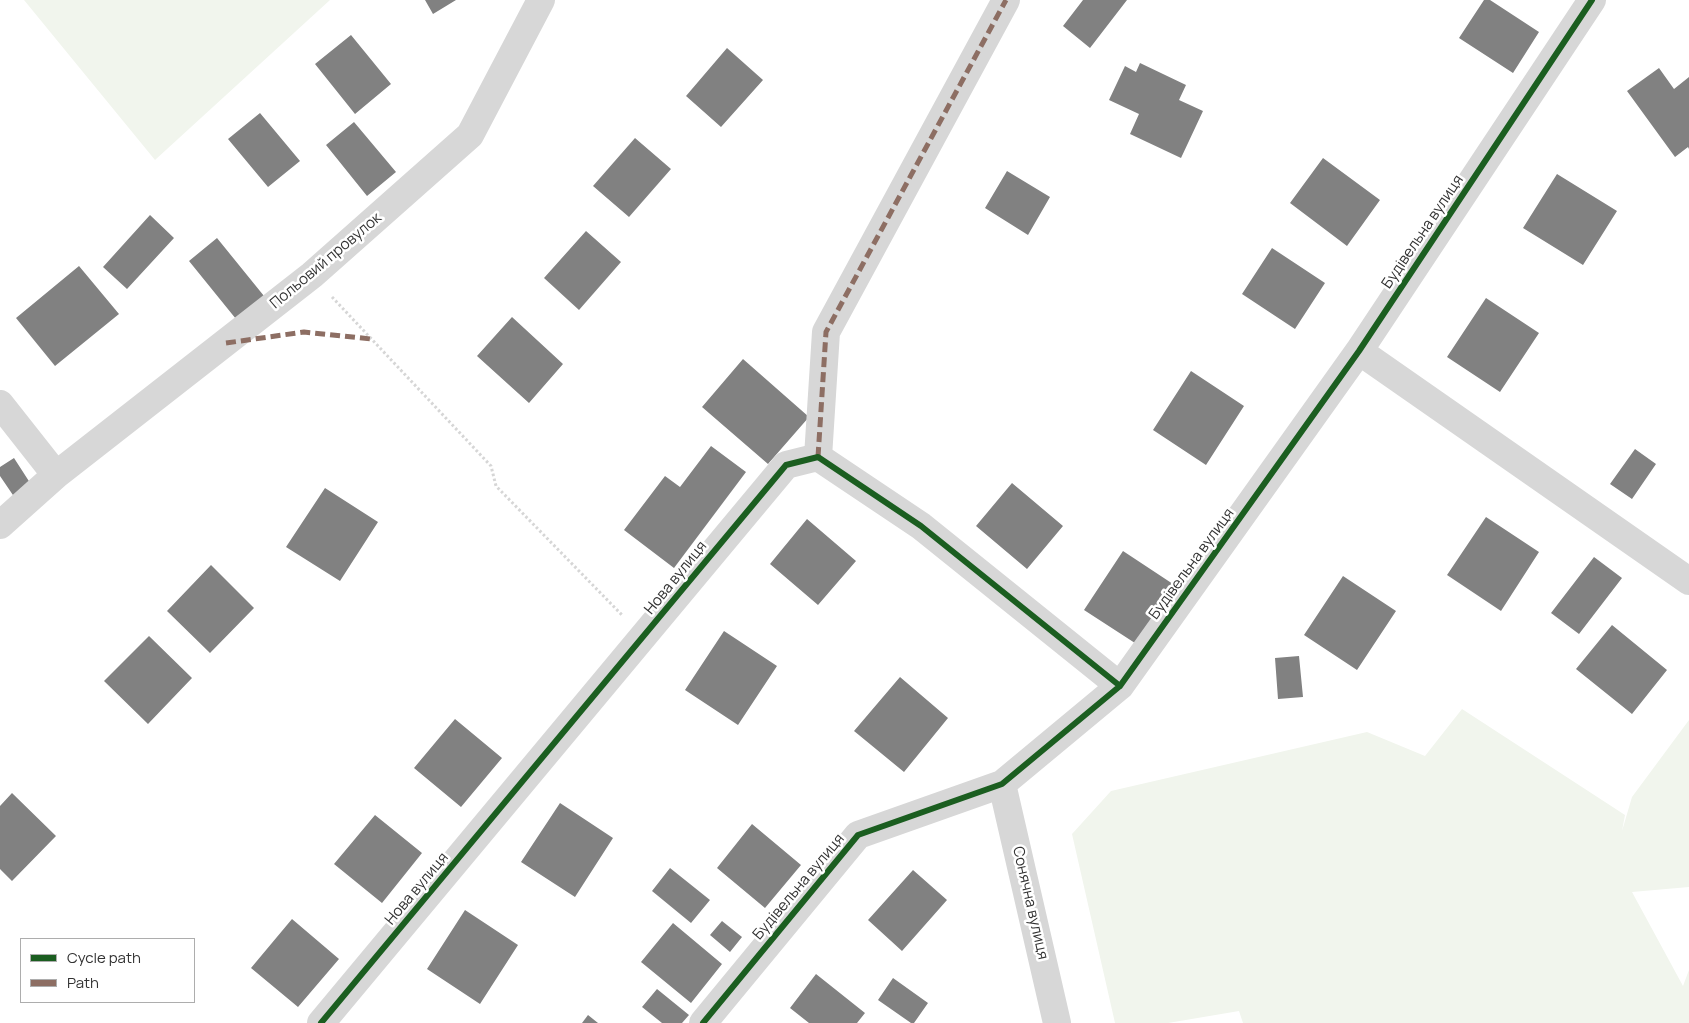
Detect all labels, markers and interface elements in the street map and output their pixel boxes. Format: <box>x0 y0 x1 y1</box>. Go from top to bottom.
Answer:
street label: Будівельна вулиця <box>1378 172 1468 292</box>
street label: Польовий провулок <box>267 209 385 313</box>
street label: Будівельна вулиця <box>1146 505 1238 623</box>
street label: Нова вулиця <box>641 538 711 618</box>
street label: Будівельна вулиця <box>749 830 849 944</box>
street label: Сонячна вулиця <box>1008 845 1052 961</box>
street label: Нова вулиця <box>382 849 452 929</box>
legend <box>20 938 195 1003</box>
text: Cycle path <box>67 947 141 968</box>
text: Path <box>67 972 99 993</box>

